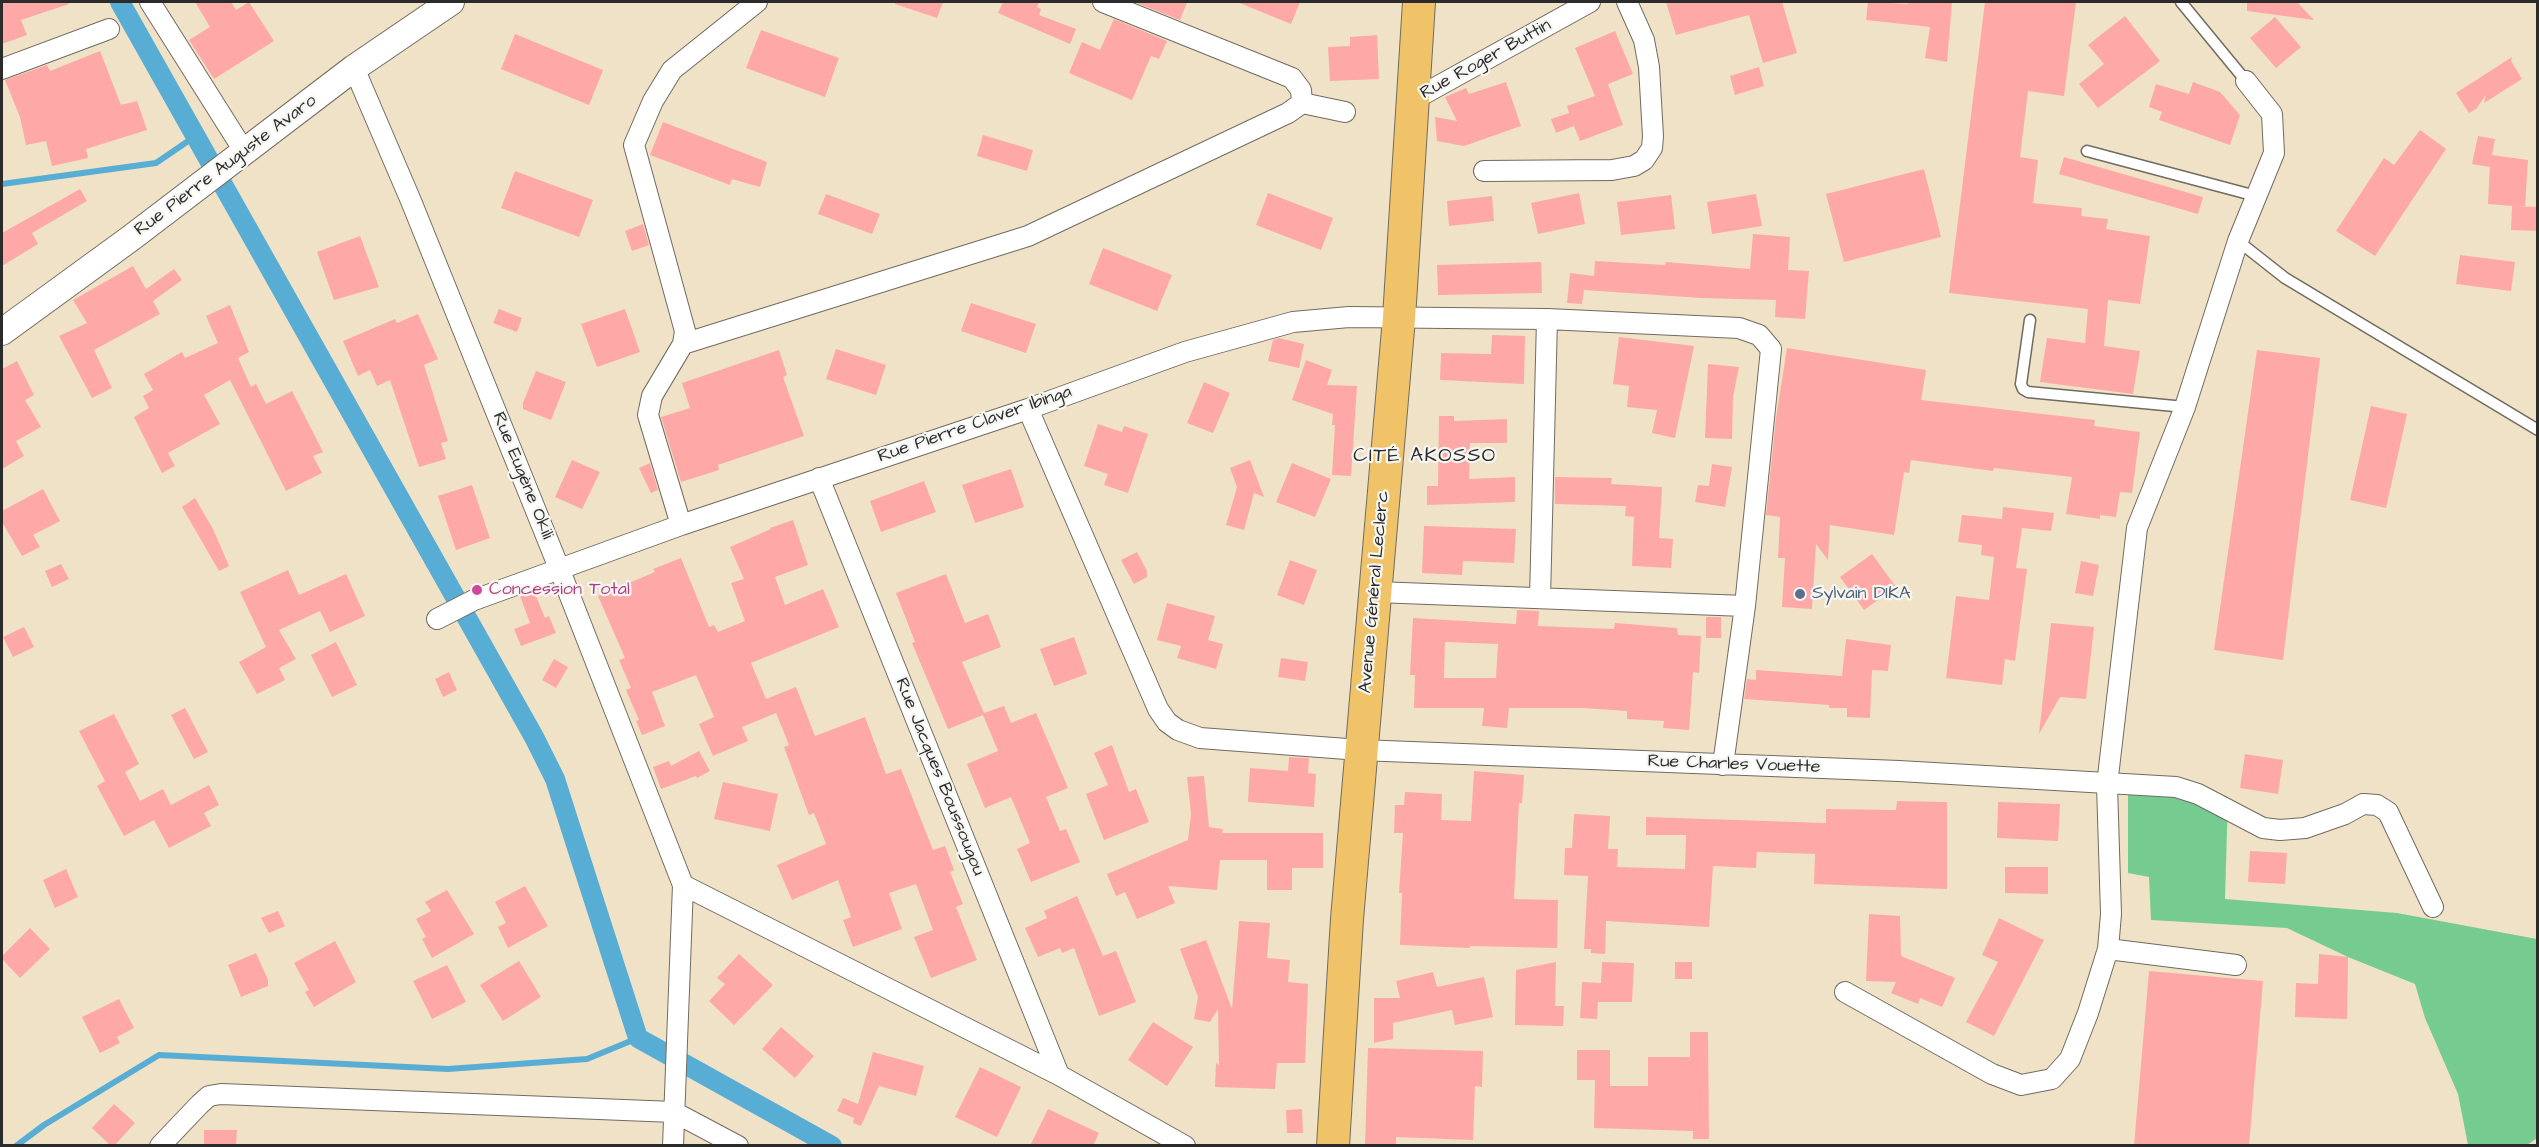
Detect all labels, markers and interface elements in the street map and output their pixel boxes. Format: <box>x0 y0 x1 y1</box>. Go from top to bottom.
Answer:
street label: Rue Roger Buttin <box>1417 15 1555 105</box>
street label: Rue Pierre Auguste Avaro <box>131 91 321 241</box>
street label: Rue Pierre Claver Ibinga <box>875 382 1075 468</box>
street label: Rue Eugène Okili <box>487 409 557 543</box>
district label: CITÉ AKOSSO <box>1353 445 1497 469</box>
street label: Avenue Général Leclerc <box>1355 490 1395 694</box>
place label: Concession Total <box>489 579 630 601</box>
marker: Concession Total <box>470 583 484 597</box>
place label: Sylvain DIKA <box>1812 583 1911 605</box>
marker: Sylvain DIKA <box>1793 587 1807 601</box>
street label: Rue Jacques Boussougou <box>889 675 989 879</box>
street label: Rue Charles Vouette <box>1647 751 1821 779</box>

